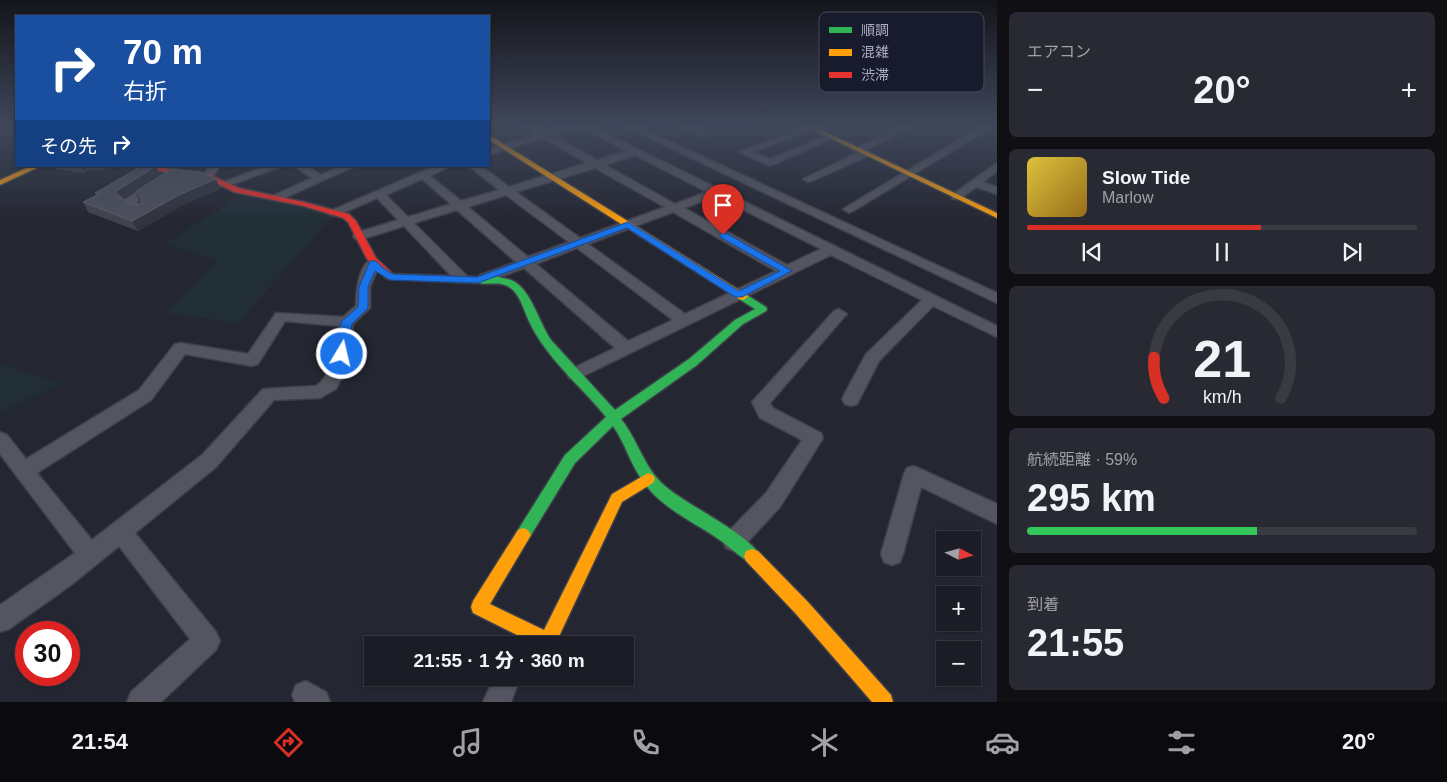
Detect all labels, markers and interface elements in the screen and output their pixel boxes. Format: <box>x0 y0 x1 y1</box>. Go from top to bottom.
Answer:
legend <box>819 12 984 92</box>
text: 順調 <box>861 22 889 38</box>
text: 70 m <box>123 32 203 71</box>
icon: right <box>40 35 105 100</box>
text: エアコン <box>1027 43 1091 60</box>
text: 混雑 <box>861 44 889 60</box>
text: 渋滞 <box>861 67 889 83</box>
text: 20° <box>1193 69 1251 111</box>
text: − <box>1027 74 1043 105</box>
text: + <box>1401 74 1417 105</box>
text: 右折 <box>123 79 167 104</box>
icon: right <box>107 130 135 158</box>
text: その先 <box>40 136 97 157</box>
text: Slow Tide <box>1102 167 1190 188</box>
pin <box>702 184 744 235</box>
text: Marlow <box>1102 189 1154 206</box>
icon: arrive <box>709 191 737 219</box>
icon: previous <box>1078 238 1106 266</box>
icon: pause <box>1208 238 1236 266</box>
icon: next <box>1338 238 1366 266</box>
position arrow <box>315 327 367 379</box>
text: 21 <box>1193 330 1251 388</box>
text: km/h <box>1203 387 1241 407</box>
text: 航続距離 · 59% <box>1027 451 1137 468</box>
text: 295 km <box>1027 477 1156 519</box>
north arrow <box>936 531 981 576</box>
map controls <box>936 531 981 686</box>
button: + <box>936 586 981 631</box>
text: 到着 <box>1027 596 1059 613</box>
speed limit sign: 30 <box>15 621 80 686</box>
text: 21:55 <box>1027 622 1124 664</box>
button: − <box>936 641 981 686</box>
text: 21:55 · 1 分 · 360 m <box>413 650 585 671</box>
icon: directions <box>271 725 306 760</box>
icon: music <box>450 725 485 760</box>
icon: phone <box>628 725 663 760</box>
icon: climate <box>807 725 842 760</box>
icon: car <box>985 725 1020 760</box>
icon: filters <box>1164 725 1199 760</box>
text: 21:54 <box>72 729 128 754</box>
text: 20° <box>1342 729 1375 754</box>

